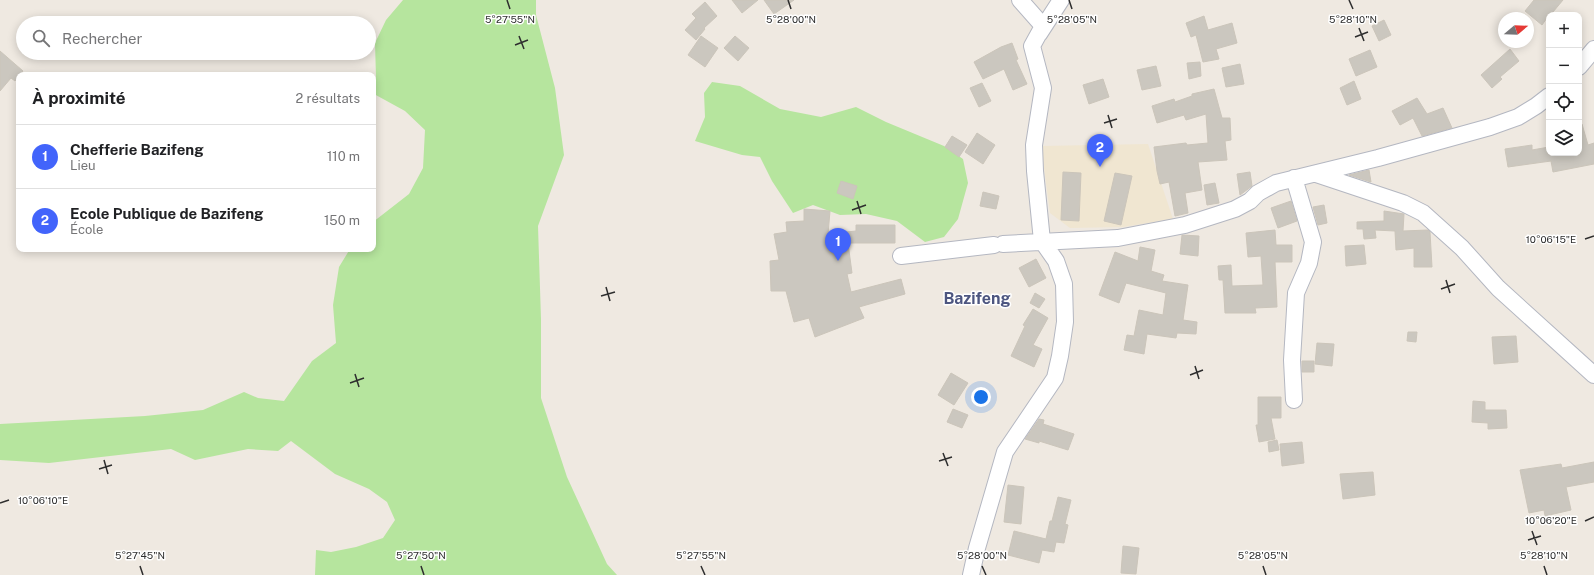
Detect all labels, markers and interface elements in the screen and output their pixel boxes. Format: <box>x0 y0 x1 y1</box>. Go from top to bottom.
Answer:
north arrow <box>1498 12 1534 48</box>
map controls <box>1546 12 1582 156</box>
button: + <box>1546 12 1582 48</box>
text: 5°27'55"N <box>485 13 535 25</box>
text: 5°28'00"N <box>766 13 816 25</box>
text: 5°28'05"N <box>1047 13 1097 25</box>
text: 5°28'10"N <box>1329 13 1377 25</box>
search box <box>16 16 376 60</box>
icon: search <box>30 27 52 49</box>
text: Rechercher <box>62 30 142 47</box>
button: − <box>1546 48 1582 84</box>
button: locate <box>1546 84 1582 120</box>
text: À proximité <box>32 88 126 108</box>
text: 2 résultats <box>296 91 360 106</box>
button: layers <box>1546 120 1582 156</box>
pin: 2 <box>1087 134 1113 167</box>
text: Chefferie Bazifeng <box>70 141 204 158</box>
text: 1 <box>42 149 48 164</box>
text: 110 m <box>327 149 360 164</box>
text: Lieu <box>70 158 96 173</box>
text: Ecole Publique de Bazifeng <box>70 205 264 222</box>
text: 2 <box>41 213 49 228</box>
text: 150 m <box>324 213 360 228</box>
text: École <box>70 222 103 237</box>
pin: 1 <box>825 228 851 261</box>
text: 10°06'15"E <box>1526 233 1576 245</box>
district label: Bazifeng <box>943 289 1011 308</box>
your location <box>971 387 991 407</box>
text: 10°06'10"E <box>18 494 68 506</box>
text: 10°06'20"E <box>1525 514 1577 526</box>
text: 5°27'45"N <box>115 549 165 561</box>
text: 5°27'50"N <box>396 549 446 561</box>
text: 5°27'55"N <box>676 549 726 561</box>
text: 5°28'00"N <box>957 549 1007 561</box>
text: 5°28'05"N <box>1238 549 1288 561</box>
text: 5°28'10"N <box>1520 549 1568 561</box>

